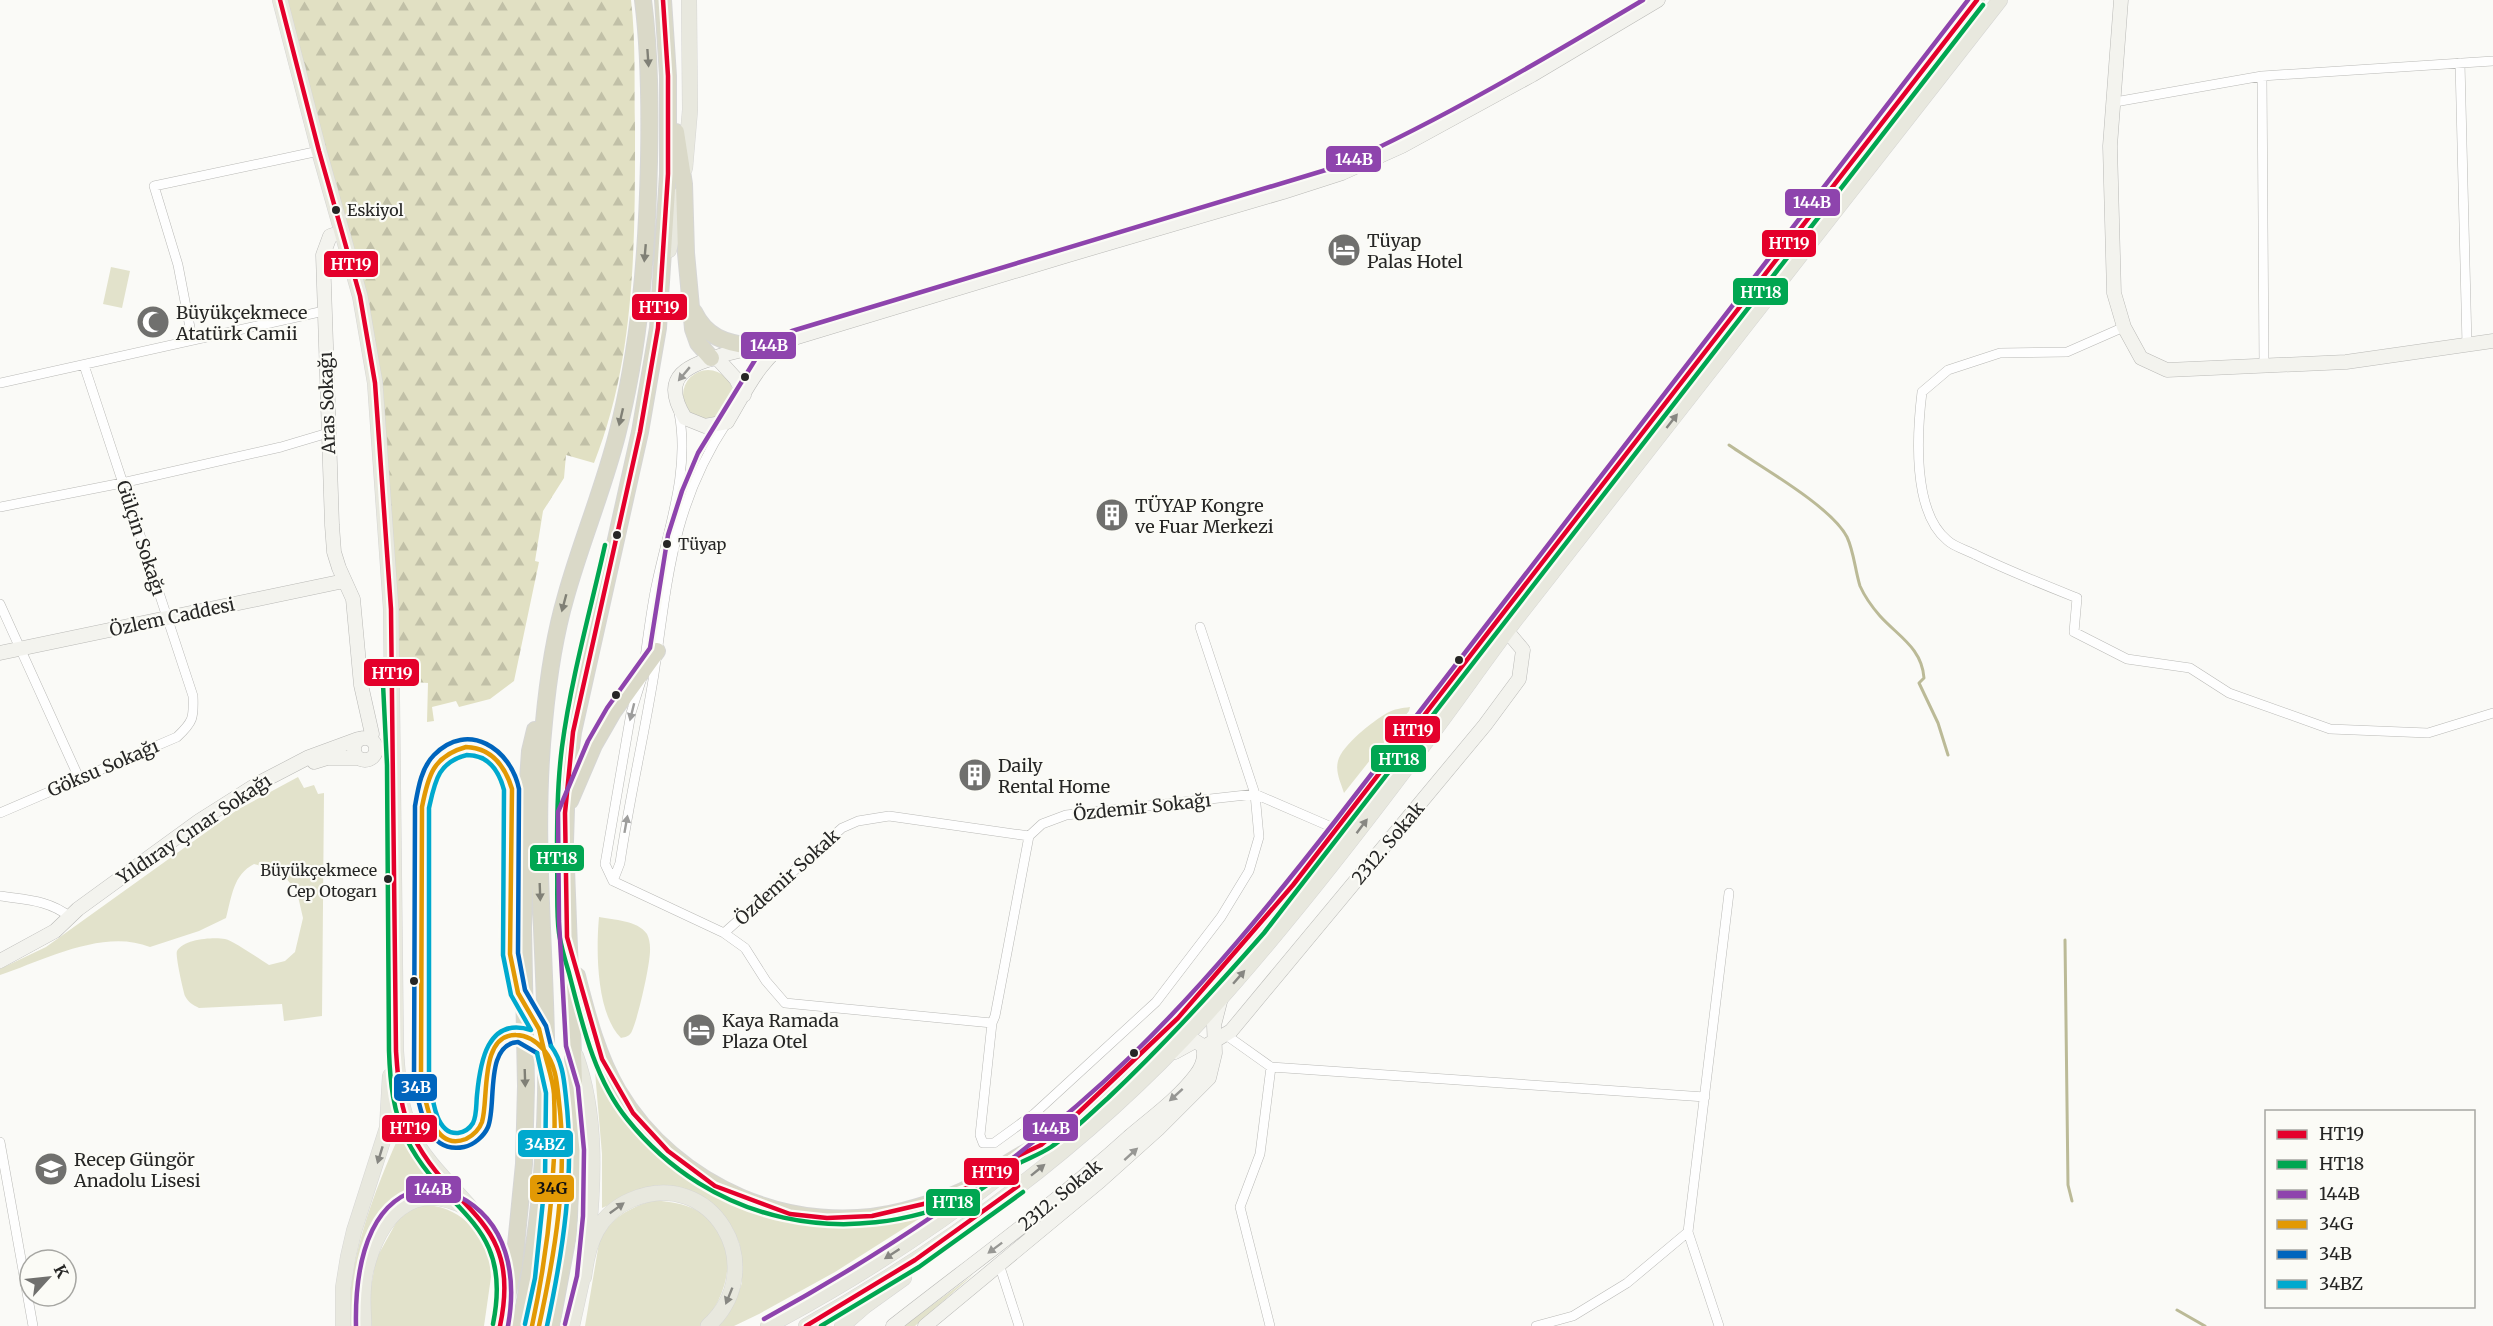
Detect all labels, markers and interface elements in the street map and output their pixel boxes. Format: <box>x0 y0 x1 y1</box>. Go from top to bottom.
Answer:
one-way arrow <box>643 49 653 68</box>
line badge: 144B <box>1325 145 1382 173</box>
text: 144B <box>1335 149 1373 169</box>
line badge: 144B <box>1784 188 1841 217</box>
text: 144B <box>1793 192 1831 212</box>
place label: Eskiyol <box>347 200 404 220</box>
marker: Eskiyol <box>330 204 342 216</box>
place label: Tüyap Palas Hotel <box>1367 229 1463 273</box>
line badge: HT19 <box>1761 229 1817 258</box>
hotel icon: Tüyap Palas Hotel <box>1326 232 1362 268</box>
text: HT19 <box>1768 233 1810 253</box>
one-way arrow <box>640 244 649 263</box>
line badge: HT19 <box>323 250 379 278</box>
text: HT19 <box>330 254 372 274</box>
line badge: HT18 <box>1732 277 1789 306</box>
text: HT18 <box>1740 282 1782 302</box>
line badge: HT19 <box>631 293 688 321</box>
text: HT19 <box>638 297 680 317</box>
place label: Büyükçekmece Atatürk Camii <box>175 301 307 345</box>
mosque icon: Büyükçekmece Atatürk Camii <box>135 304 171 340</box>
line badge: 144B <box>740 331 797 360</box>
text: 144B <box>750 335 788 355</box>
street label: Aras Sokağı <box>314 351 340 456</box>
one-way arrow <box>678 366 691 382</box>
unlabelled marker <box>739 371 751 383</box>
one-way arrow <box>616 408 626 426</box>
one-way arrow <box>1666 413 1679 429</box>
street label: Gülçin Sokağı <box>112 477 171 599</box>
place label: TÜYAP Kongre ve Fuar Merkezi <box>1134 494 1274 538</box>
building icon: TÜYAP Kongre ve Fuar Merkezi <box>1094 497 1130 533</box>
unlabelled marker <box>611 529 623 541</box>
place label: Tüyap <box>678 534 727 554</box>
marker: Tüyap <box>661 538 673 550</box>
street label: Özlem Caddesi <box>107 592 237 641</box>
one-way arrow <box>558 594 568 613</box>
unlabelled marker <box>1453 654 1465 666</box>
line badge: HT19 <box>363 658 420 687</box>
text: HT19 <box>371 663 413 683</box>
unlabelled marker <box>610 689 622 701</box>
one-way arrow <box>627 703 636 721</box>
line badge: HT19 <box>1384 715 1441 744</box>
text: HT19 <box>1392 720 1434 740</box>
street label: Göksu Sokağı <box>44 734 162 802</box>
line badge: HT18 <box>1370 744 1427 773</box>
text: HT18 <box>1378 749 1420 769</box>
place label: Daily Rental Home <box>998 754 1110 798</box>
building icon: Daily Rental Home <box>957 757 993 793</box>
street label: Yıldıray Çınar Sokağı <box>112 769 276 890</box>
street label: Özdemir Sokağı <box>1072 788 1212 826</box>
street label: 2312. Sokak <box>1347 797 1430 889</box>
one-way arrow <box>622 814 631 833</box>
one-way arrow <box>1356 818 1368 834</box>
street label: Özdemir Sokak <box>730 824 844 930</box>
line badge: HT18 <box>529 844 585 872</box>
text: HT18 <box>536 848 578 868</box>
place label: Büyükçekmece Cep Otogarı <box>260 860 377 901</box>
marker: Büyükçekmece Cep Otogarı <box>382 873 394 885</box>
one-way arrow <box>535 882 544 901</box>
one-way arrow <box>1232 970 1245 985</box>
unlabelled marker <box>408 975 420 987</box>
place label: Kaya Ramada Plaza Otel <box>722 1009 839 1053</box>
hotel icon: Kaya Ramada Plaza Otel <box>681 1012 717 1048</box>
unlabelled marker <box>1128 1047 1140 1059</box>
one-way arrow <box>521 1069 530 1088</box>
line badge: 34B <box>393 1073 438 1102</box>
text: 34B <box>401 1077 431 1097</box>
one-way arrow <box>1169 1088 1184 1101</box>
legend <box>2265 1110 2475 1308</box>
line badge: 144B <box>1022 1113 1079 1142</box>
line badge: HT19 <box>381 1114 438 1143</box>
text: HT19 <box>389 1118 431 1138</box>
text: 144B <box>1032 1118 1070 1138</box>
text: HT19 <box>2319 1122 2364 1145</box>
line badge: 34BZ <box>517 1129 574 1158</box>
text: 34BZ <box>525 1134 565 1154</box>
one-way arrow <box>375 1146 384 1164</box>
place label: Recep Güngör Anadolu Lisesi <box>73 1148 201 1192</box>
one-way arrow <box>1123 1148 1138 1161</box>
school or university icon: Recep Güngör Anadolu Lisesi <box>33 1151 69 1187</box>
text: HT18 <box>2319 1152 2364 1175</box>
street label: 2312. Sokak <box>1014 1154 1107 1236</box>
line badge: HT19 <box>963 1157 1020 1186</box>
text: HT19 <box>971 1162 1013 1182</box>
one-way arrow <box>1030 1164 1045 1177</box>
line badge: 34G <box>529 1174 575 1203</box>
line badge: 144B <box>405 1175 462 1204</box>
text: 34G <box>537 1178 568 1198</box>
text: 144B <box>414 1179 452 1199</box>
text: 144B <box>2319 1182 2360 1205</box>
line badge: HT18 <box>925 1188 981 1217</box>
text: HT18 <box>932 1192 974 1212</box>
one-way arrow <box>609 1203 624 1215</box>
text: 34G <box>2319 1212 2353 1235</box>
one-way arrow <box>988 1242 1004 1254</box>
text: 34B <box>2319 1242 2352 1265</box>
north arrow <box>18 1248 78 1308</box>
one-way arrow <box>884 1248 901 1259</box>
text: K <box>50 1261 73 1281</box>
text: 34BZ <box>2319 1272 2363 1295</box>
one-way arrow <box>724 1287 733 1305</box>

